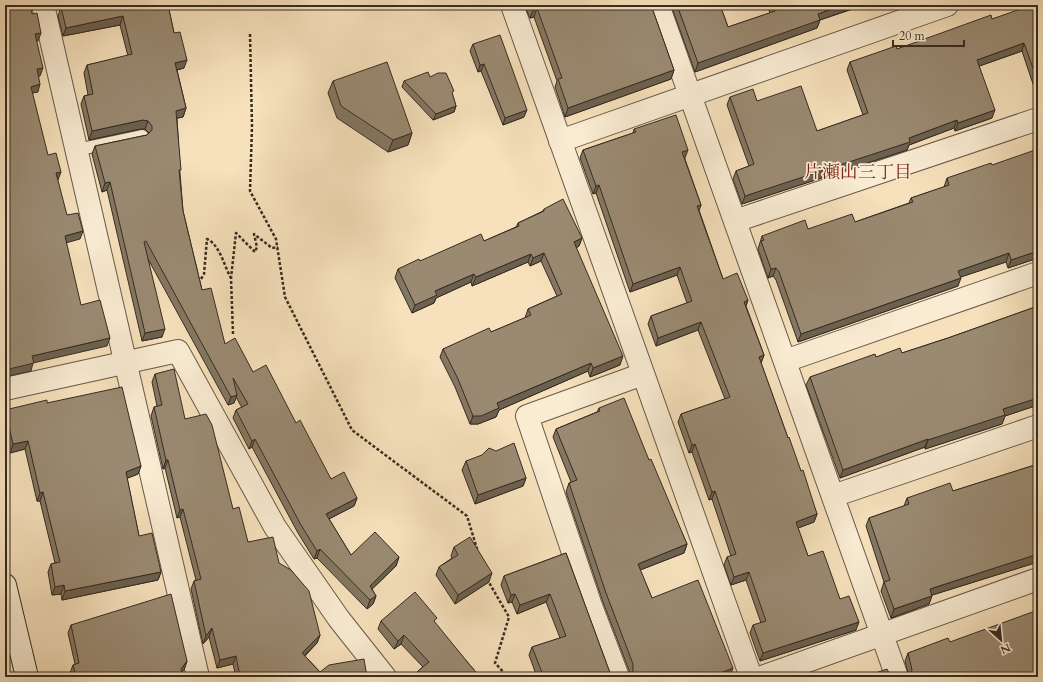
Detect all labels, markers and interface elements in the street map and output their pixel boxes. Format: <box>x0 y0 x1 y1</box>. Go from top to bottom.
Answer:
scale bar <box>893 22 964 48</box>
text: 20 m <box>899 28 926 44</box>
district label: 片瀬山三丁目 <box>804 160 912 185</box>
north arrow <box>981 620 1021 660</box>
text: N <box>997 640 1013 658</box>

